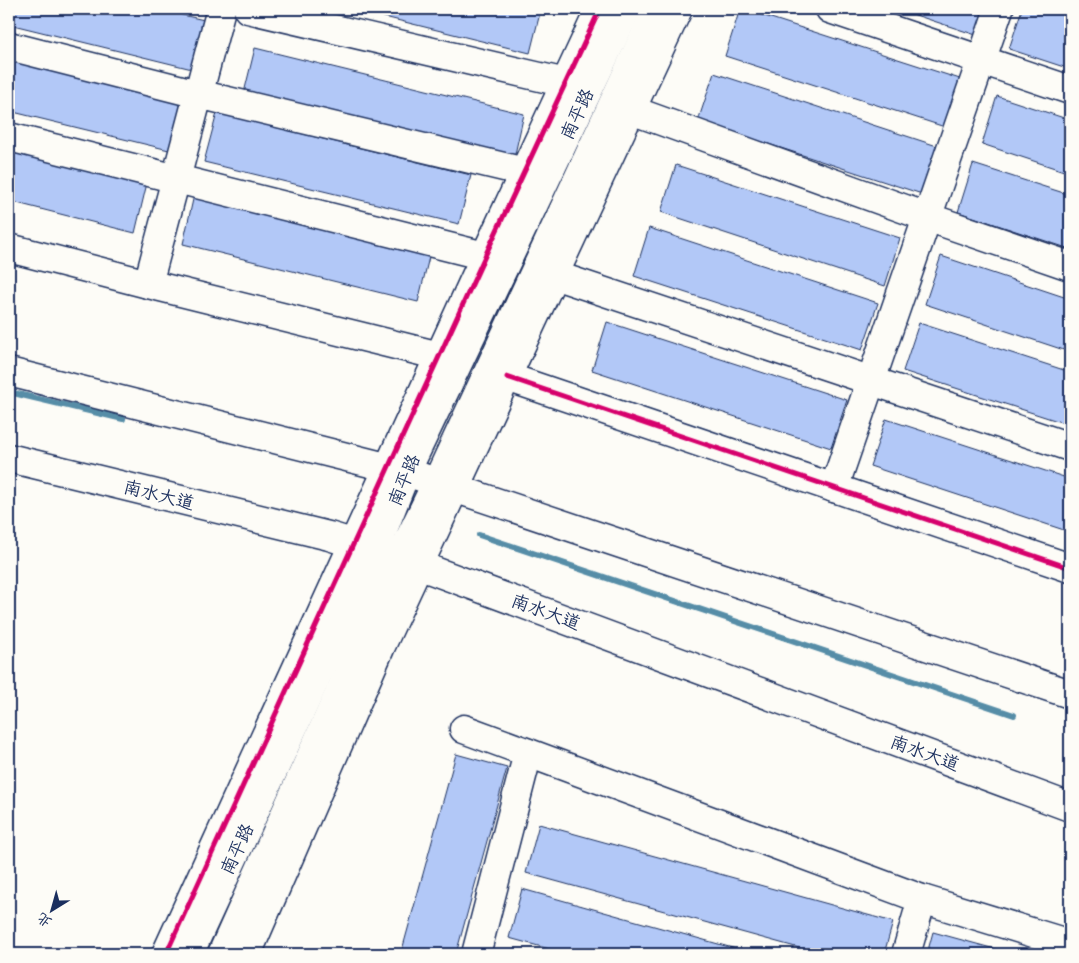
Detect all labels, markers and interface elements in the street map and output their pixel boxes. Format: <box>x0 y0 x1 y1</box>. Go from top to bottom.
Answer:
street label: 南平路 <box>556 85 598 143</box>
street label: 南平路 <box>383 451 425 509</box>
street label: 南水大道 <box>121 476 197 514</box>
street label: 南水大道 <box>508 589 584 635</box>
street label: 南水大道 <box>887 730 963 776</box>
street label: 南平路 <box>216 820 258 878</box>
north arrow <box>28 886 78 936</box>
text: 北 <box>34 909 55 931</box>

